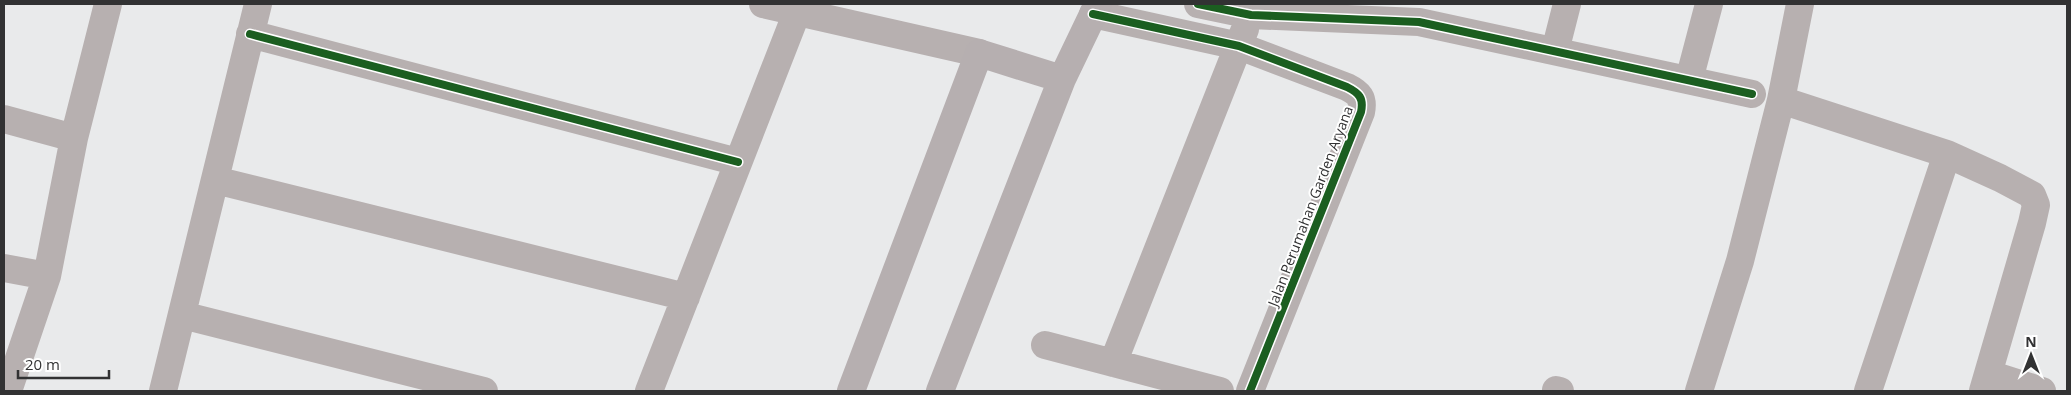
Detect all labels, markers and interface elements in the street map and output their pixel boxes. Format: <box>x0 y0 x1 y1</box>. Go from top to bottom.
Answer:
street label: Jalan Perumahan Garden Aryana <box>1262 103 1357 311</box>
north arrow <box>2006 330 2056 380</box>
text: N <box>2025 332 2037 351</box>
scale bar <box>18 348 109 380</box>
text: 20 m <box>25 354 60 374</box>

